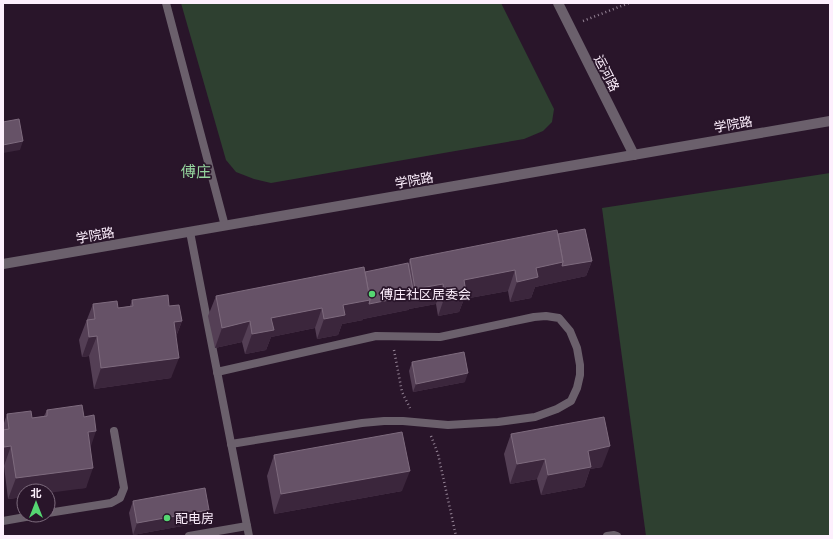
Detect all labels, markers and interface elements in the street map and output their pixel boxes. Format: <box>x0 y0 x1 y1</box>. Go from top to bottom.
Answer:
street label: 运河路 <box>590 52 623 94</box>
street label: 学院路 <box>712 113 754 136</box>
district label: 傅庄 <box>181 162 211 181</box>
street label: 学院路 <box>393 169 435 192</box>
street label: 学院路 <box>74 224 116 247</box>
place label: 傅庄社区居委会 <box>380 286 471 303</box>
marker: 傅庄社区居委会 <box>367 289 377 299</box>
north arrow <box>16 483 56 523</box>
text: 北 <box>31 486 42 500</box>
place label: 配电房 <box>175 510 214 527</box>
marker: 配电房 <box>162 513 172 523</box>

